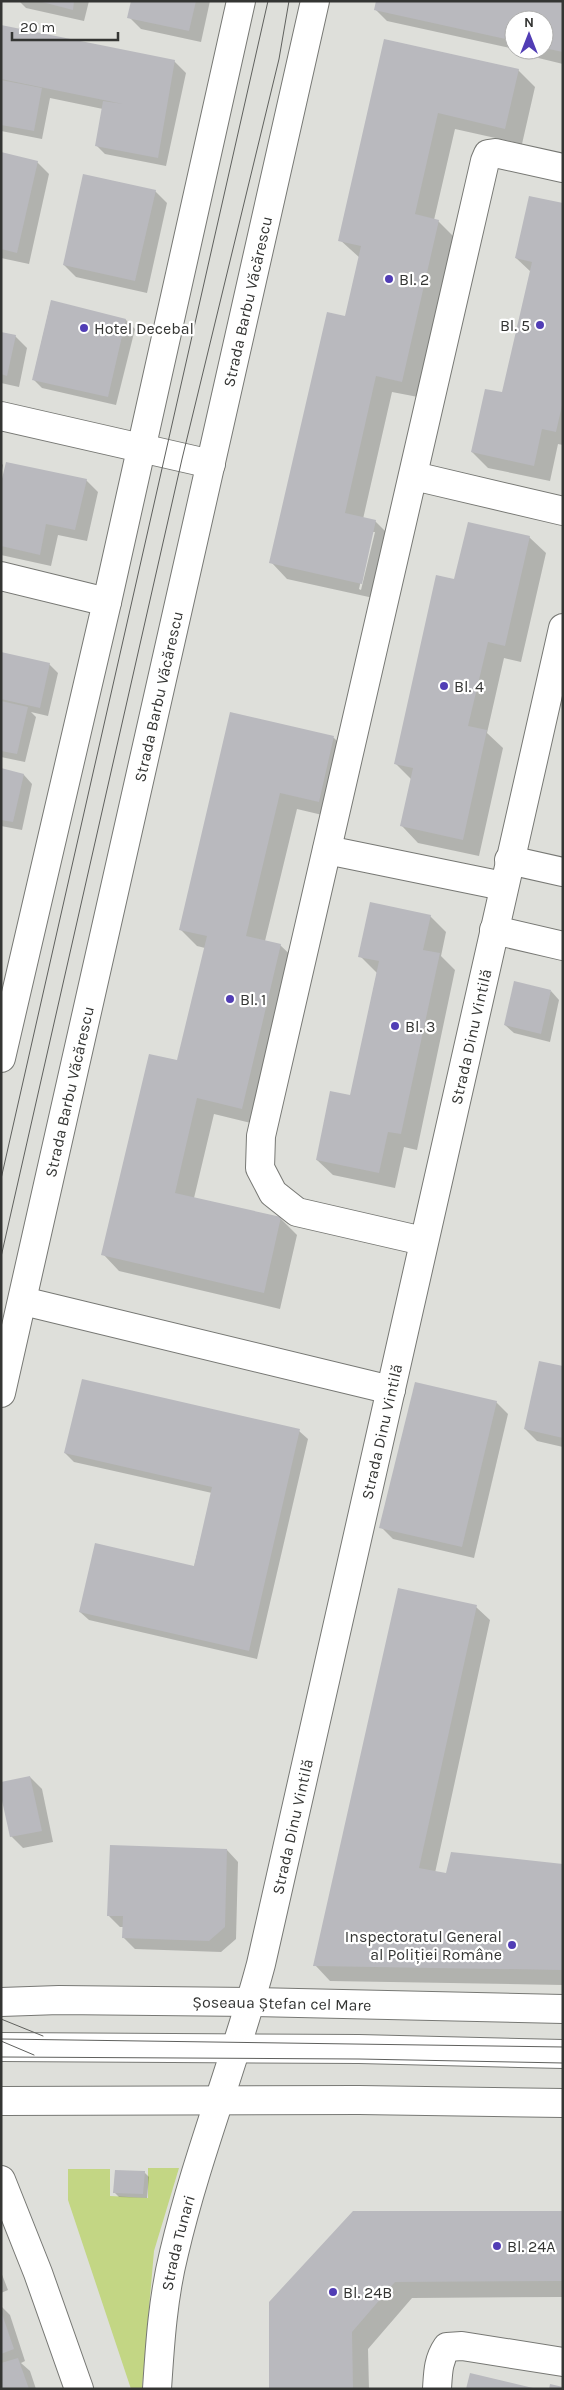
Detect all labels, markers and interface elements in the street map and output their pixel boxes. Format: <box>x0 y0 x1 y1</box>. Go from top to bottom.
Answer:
scale bar <box>12 10 119 42</box>
north arrow <box>504 10 554 60</box>
text: N <box>524 14 534 31</box>
text: 20 m <box>20 18 55 36</box>
street label: Strada Barbu Văcărescu <box>219 214 276 389</box>
place label: Bl. 2 <box>399 270 429 289</box>
marker: Bl. 2 <box>383 273 395 285</box>
place label: Bl. 5 <box>500 316 530 335</box>
place label: Hotel Decebal <box>94 319 194 338</box>
marker: Bl. 5 <box>534 319 546 331</box>
marker: Hotel Decebal <box>78 322 90 334</box>
street label: Strada Barbu Văcărescu <box>130 609 187 784</box>
place label: Bl. 4 <box>454 677 484 696</box>
marker: Bl. 4 <box>438 680 450 692</box>
street label: Strada Dinu Vintilă <box>447 967 496 1106</box>
place label: Bl. 1 <box>240 990 266 1009</box>
marker: Bl. 1 <box>224 993 236 1005</box>
street label: Strada Barbu Văcărescu <box>41 1004 98 1179</box>
place label: Bl. 3 <box>405 1017 436 1036</box>
marker: Bl. 3 <box>389 1020 401 1032</box>
street label: Strada Dinu Vintilă <box>357 1362 406 1501</box>
street label: Strada Dinu Vintilă <box>268 1757 317 1896</box>
place label: Inspectoratul General al Poliției Române <box>345 1927 502 1964</box>
marker: Inspectoratul General al Poliției Române <box>506 1939 518 1951</box>
street label: Șoseaua Ștefan cel Mare <box>192 1992 372 2015</box>
street label: Strada Tunari <box>158 2193 199 2292</box>
place label: Bl. 24A <box>507 2237 555 2256</box>
marker: Bl. 24A <box>491 2240 503 2252</box>
place label: Bl. 24B <box>343 2283 392 2302</box>
marker: Bl. 24B <box>327 2286 339 2298</box>

